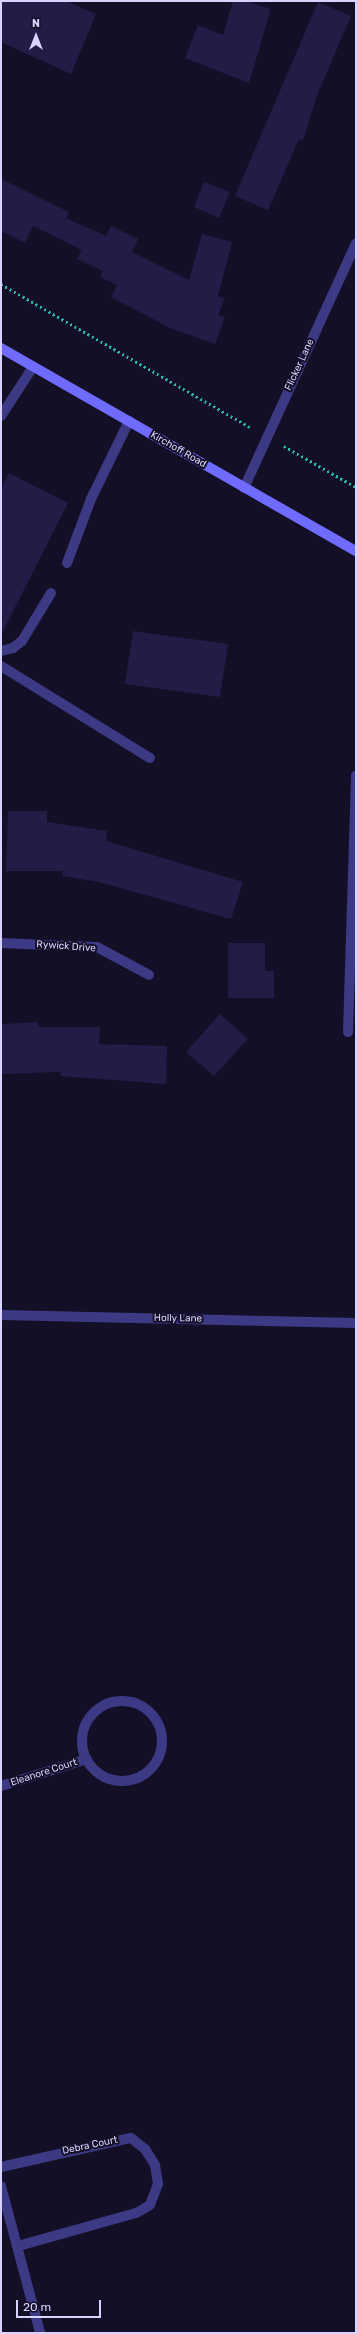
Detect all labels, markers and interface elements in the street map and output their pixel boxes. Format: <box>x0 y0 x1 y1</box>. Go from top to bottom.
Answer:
north arrow <box>16 16 56 56</box>
text: N <box>32 17 40 30</box>
street label: Flicker Lane <box>283 337 317 393</box>
street label: Kirchoff Road <box>148 429 208 471</box>
street label: Rywick Drive <box>36 939 96 955</box>
street label: Holly Lane <box>154 1313 202 1325</box>
street label: Eleanore Court <box>9 1757 79 1789</box>
street label: Debra Court <box>61 2134 119 2158</box>
scale bar <box>18 2292 103 2318</box>
text: 20 m <box>23 2300 51 2314</box>

